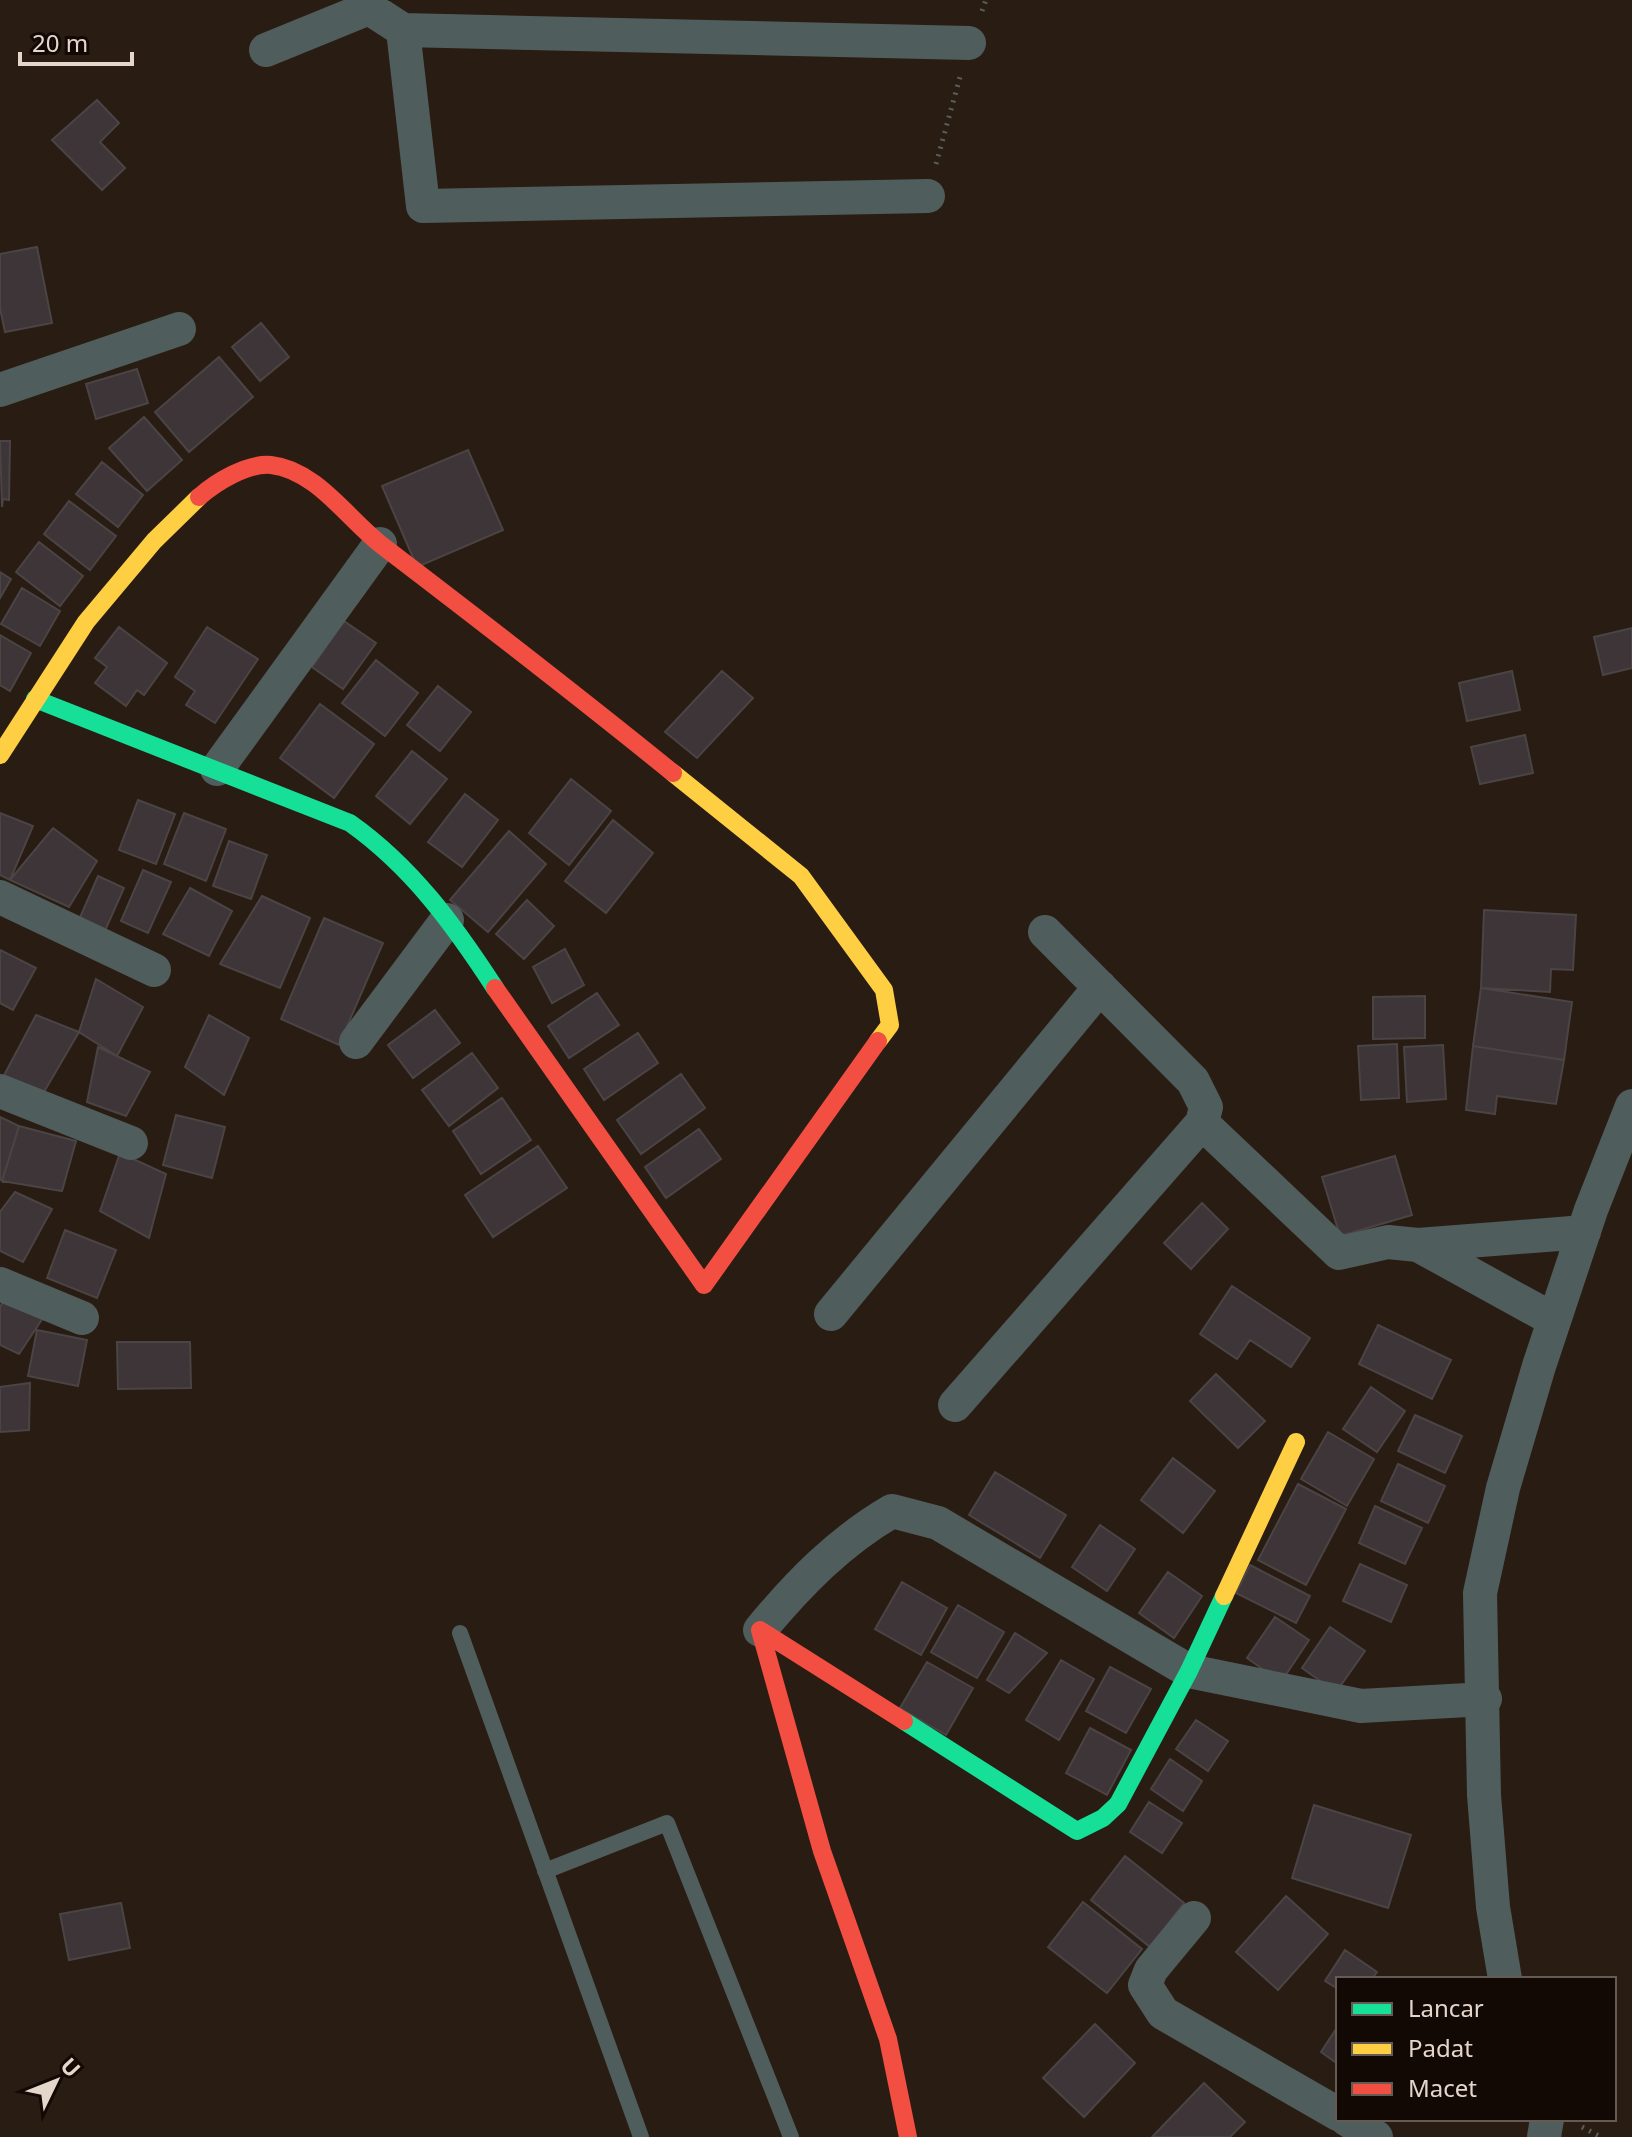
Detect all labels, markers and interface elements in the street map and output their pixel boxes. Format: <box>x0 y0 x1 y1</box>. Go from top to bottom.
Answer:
scale bar <box>20 16 132 66</box>
text: 20 m <box>32 26 88 59</box>
legend <box>1336 1977 1616 2121</box>
text: Lancar <box>1408 1991 1484 2024</box>
text: Padat <box>1408 2031 1473 2064</box>
north arrow <box>16 2041 96 2121</box>
text: U <box>55 2050 88 2083</box>
text: Macet <box>1408 2071 1477 2104</box>

